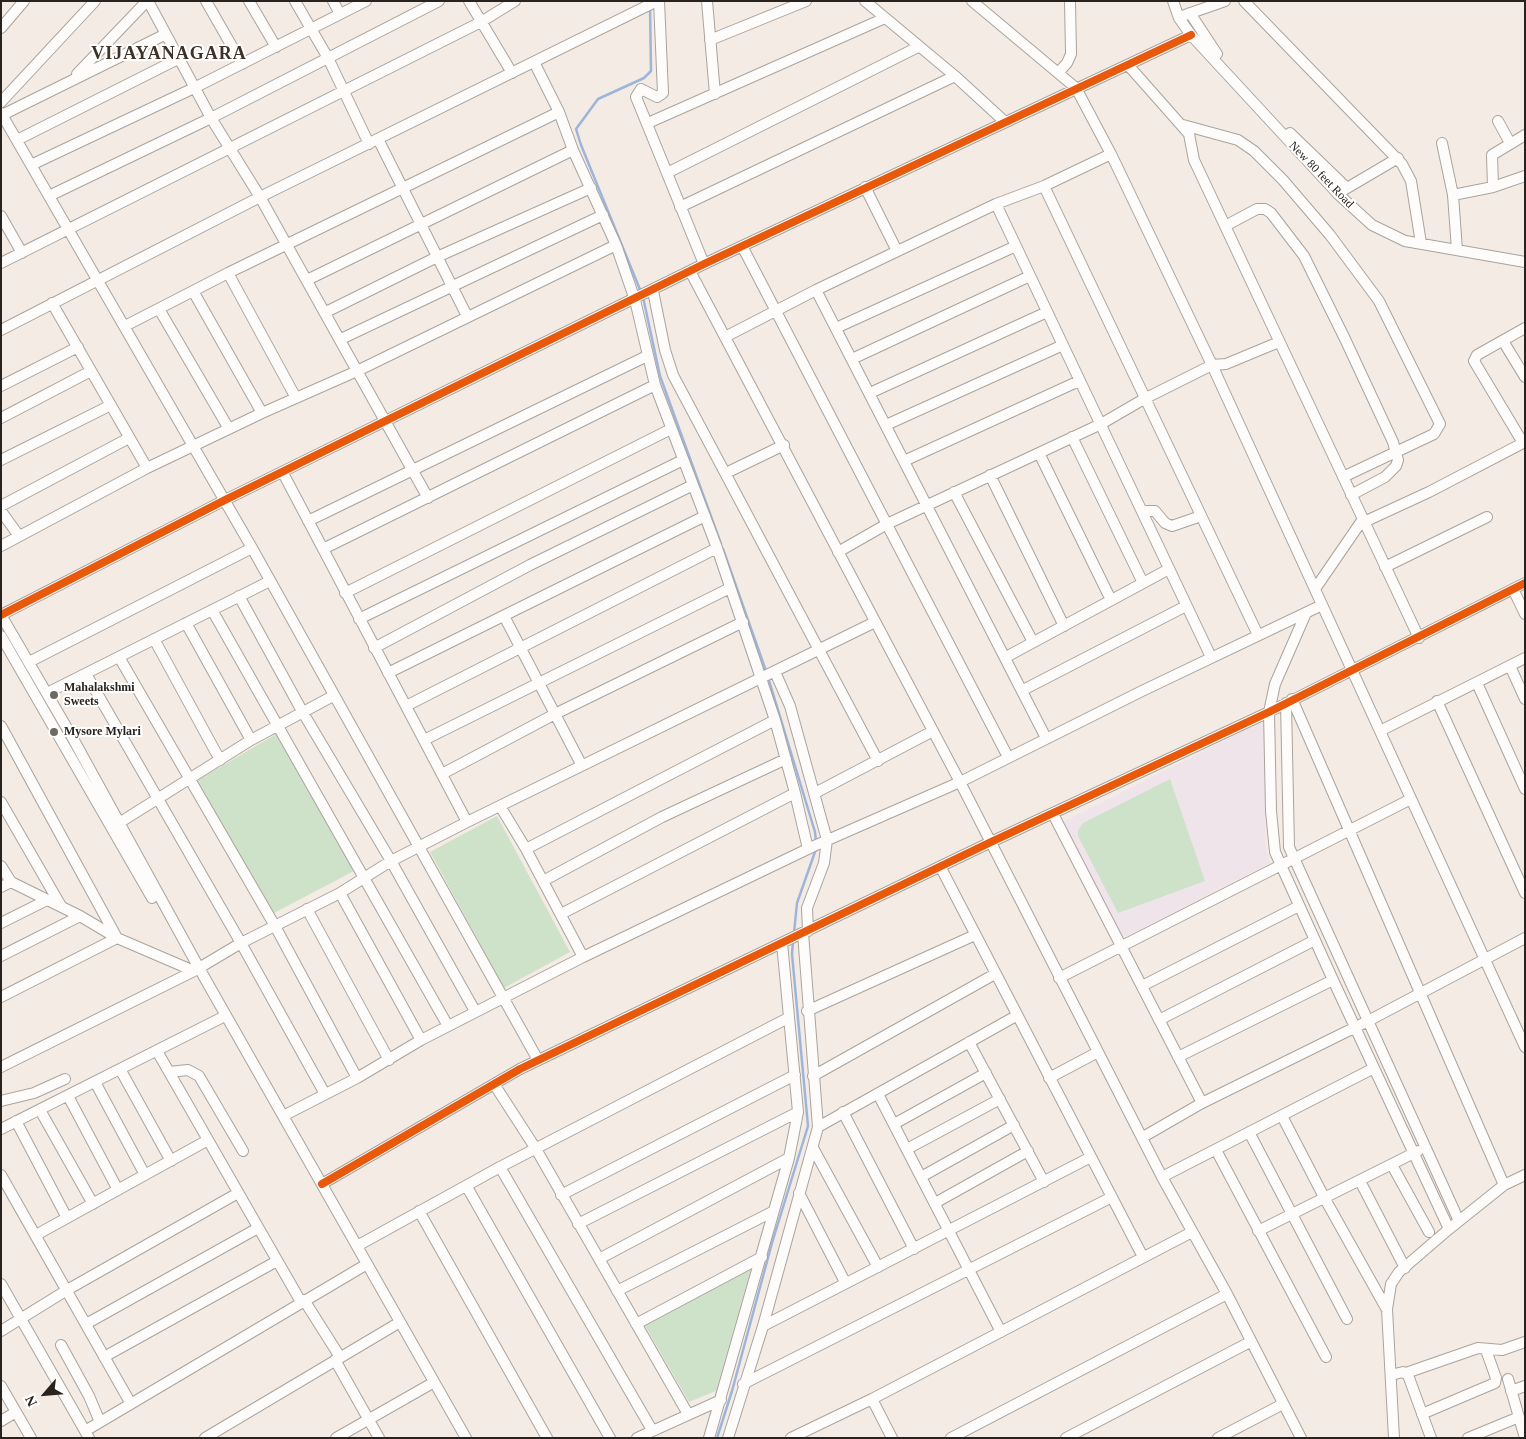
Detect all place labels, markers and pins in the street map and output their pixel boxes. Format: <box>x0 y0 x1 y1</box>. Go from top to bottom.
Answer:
place label: Mahalakshmi Sweets <box>64 681 135 709</box>
marker: Mahalakshmi Sweets <box>48 689 60 701</box>
place label: Mysore Mylari <box>64 725 141 739</box>
marker: Mysore Mylari <box>48 726 60 738</box>

